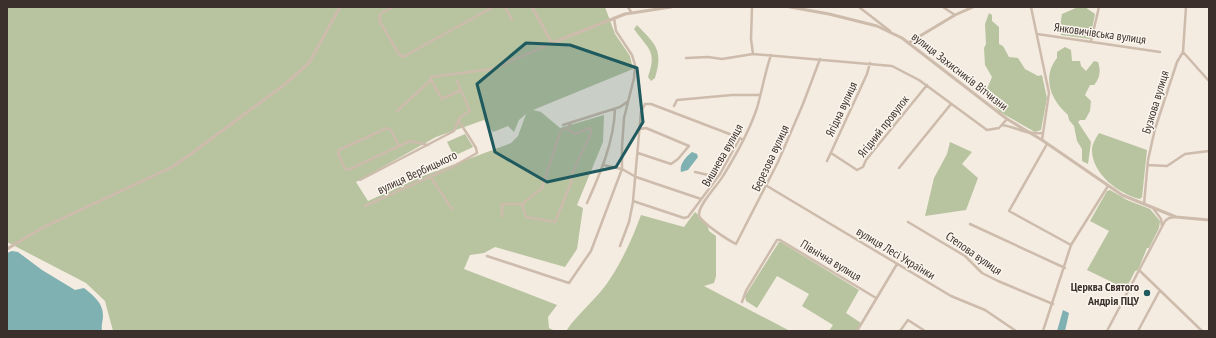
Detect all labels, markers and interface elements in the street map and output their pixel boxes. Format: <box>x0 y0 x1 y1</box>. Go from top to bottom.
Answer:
street label: Янковичівська вулиця <box>1053 19 1147 47</box>
street label: вулиця Захисників Вітчизни <box>909 29 1011 113</box>
street label: Бузкова вулиця <box>1138 68 1172 135</box>
street label: Ягідна вулиця <box>822 79 860 139</box>
street label: Ягідний провулок <box>854 92 912 160</box>
street label: Вишнева вулиця <box>698 121 746 189</box>
street label: Березова вулиця <box>748 122 792 193</box>
street label: вулиця Вербицького <box>375 147 459 197</box>
street label: вулиця Лесі Українки <box>854 224 938 282</box>
street label: Степова вулиця <box>943 228 1005 278</box>
street label: Північна вулиця <box>798 236 864 284</box>
place label: Церква Святого Андрія ПЦУ <box>1071 279 1140 308</box>
marker: Церква Святого Андрія ПЦУ <box>1142 288 1152 298</box>

